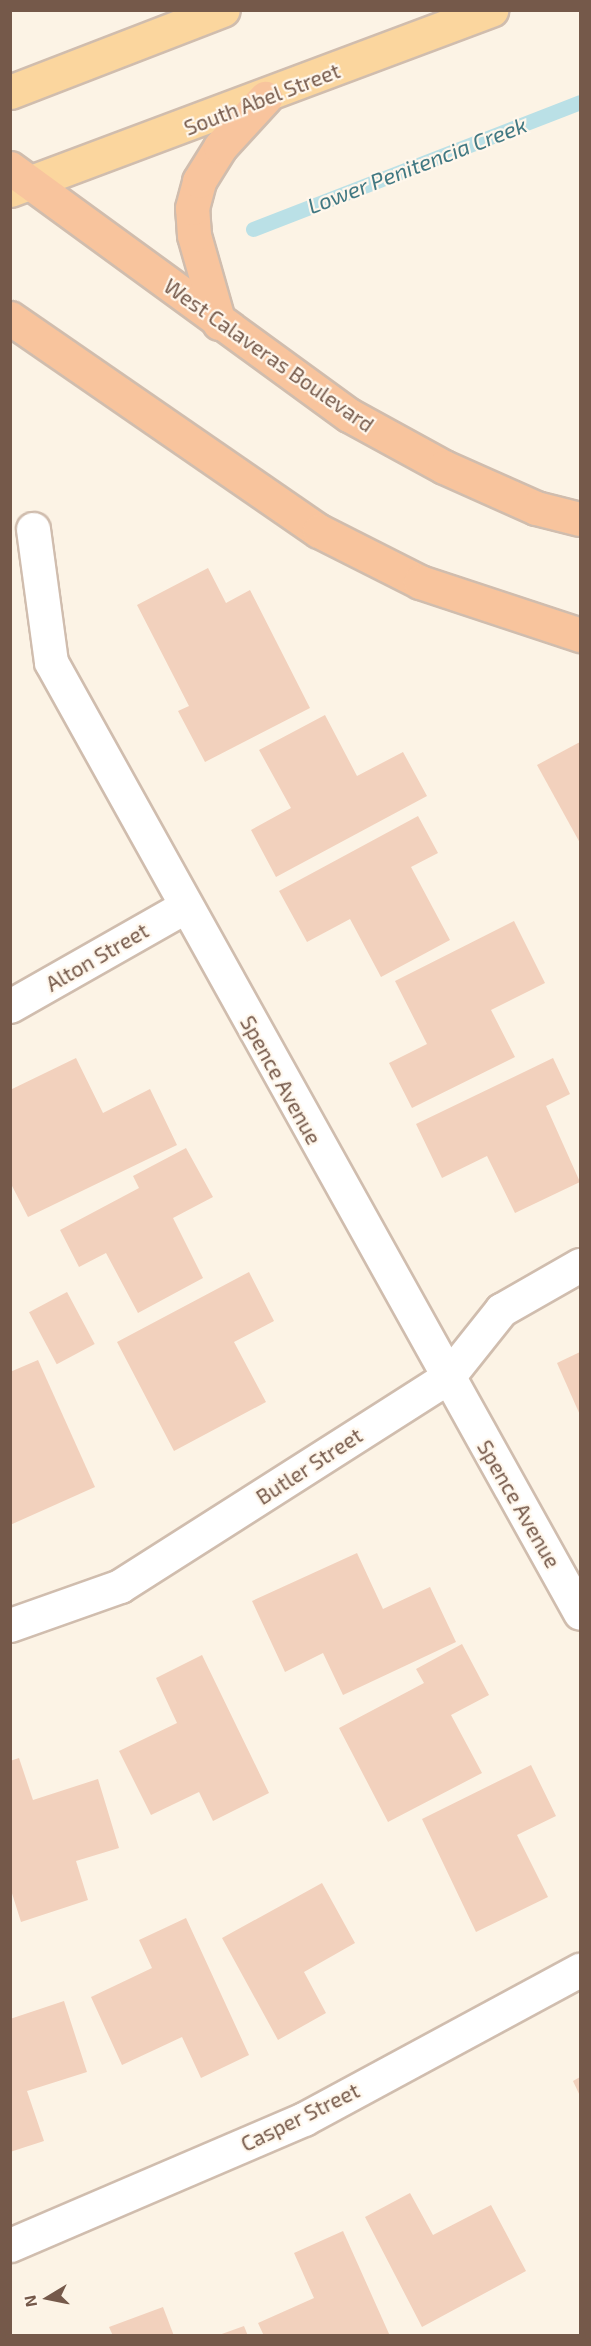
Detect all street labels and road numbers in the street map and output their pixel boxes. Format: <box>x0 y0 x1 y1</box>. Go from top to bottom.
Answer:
street label: South Abel Street <box>180 57 344 141</box>
street label: West Calaveras Boulevard <box>159 273 379 437</box>
street label: Alton Street <box>41 918 153 996</box>
street label: Spence Avenue <box>235 1011 327 1149</box>
street label: Butler Street <box>251 1422 367 1510</box>
street label: Spence Avenue <box>472 1435 566 1573</box>
street label: Casper Street <box>236 2077 364 2157</box>

